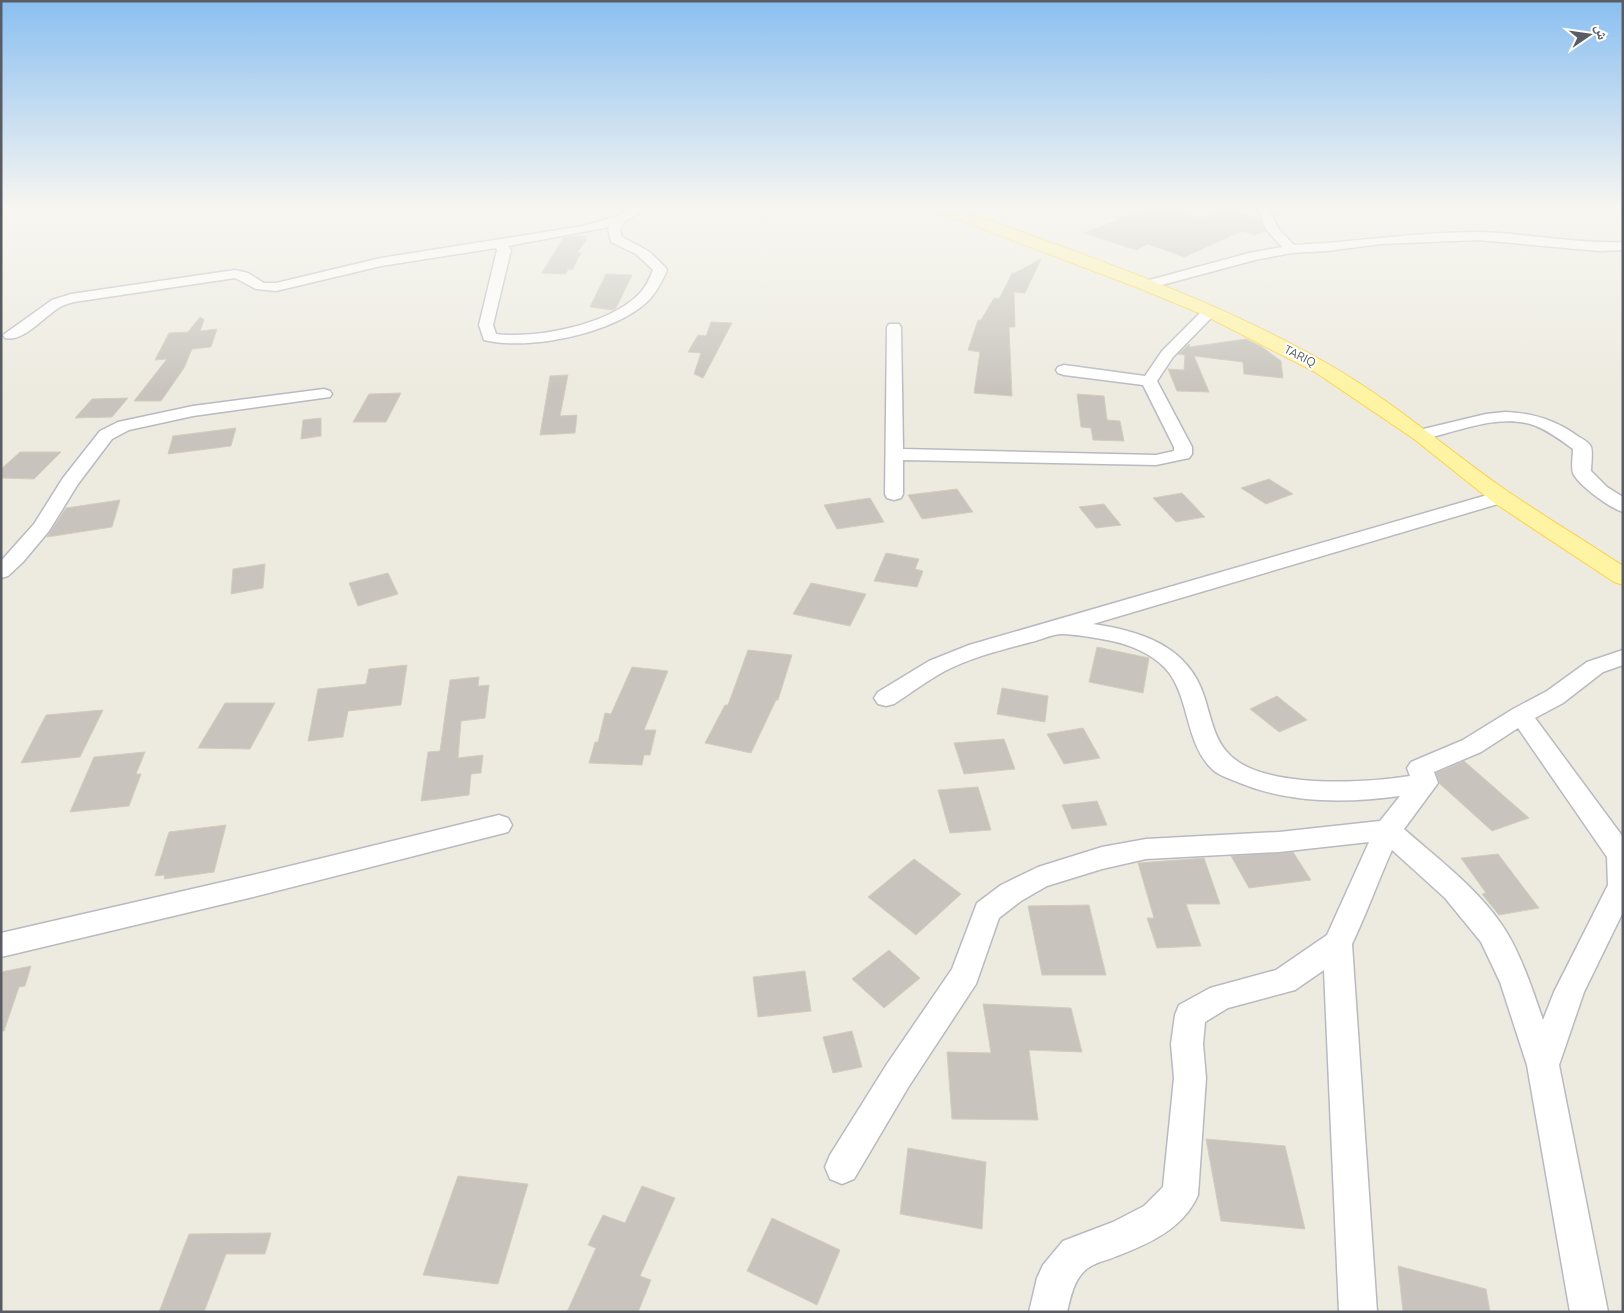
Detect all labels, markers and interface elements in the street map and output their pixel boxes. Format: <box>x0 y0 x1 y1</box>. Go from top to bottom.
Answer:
north arrow <box>1564 10 1614 60</box>
text: ش <box>1591 23 1611 41</box>
street label: TARIQ <box>1282 342 1318 369</box>

